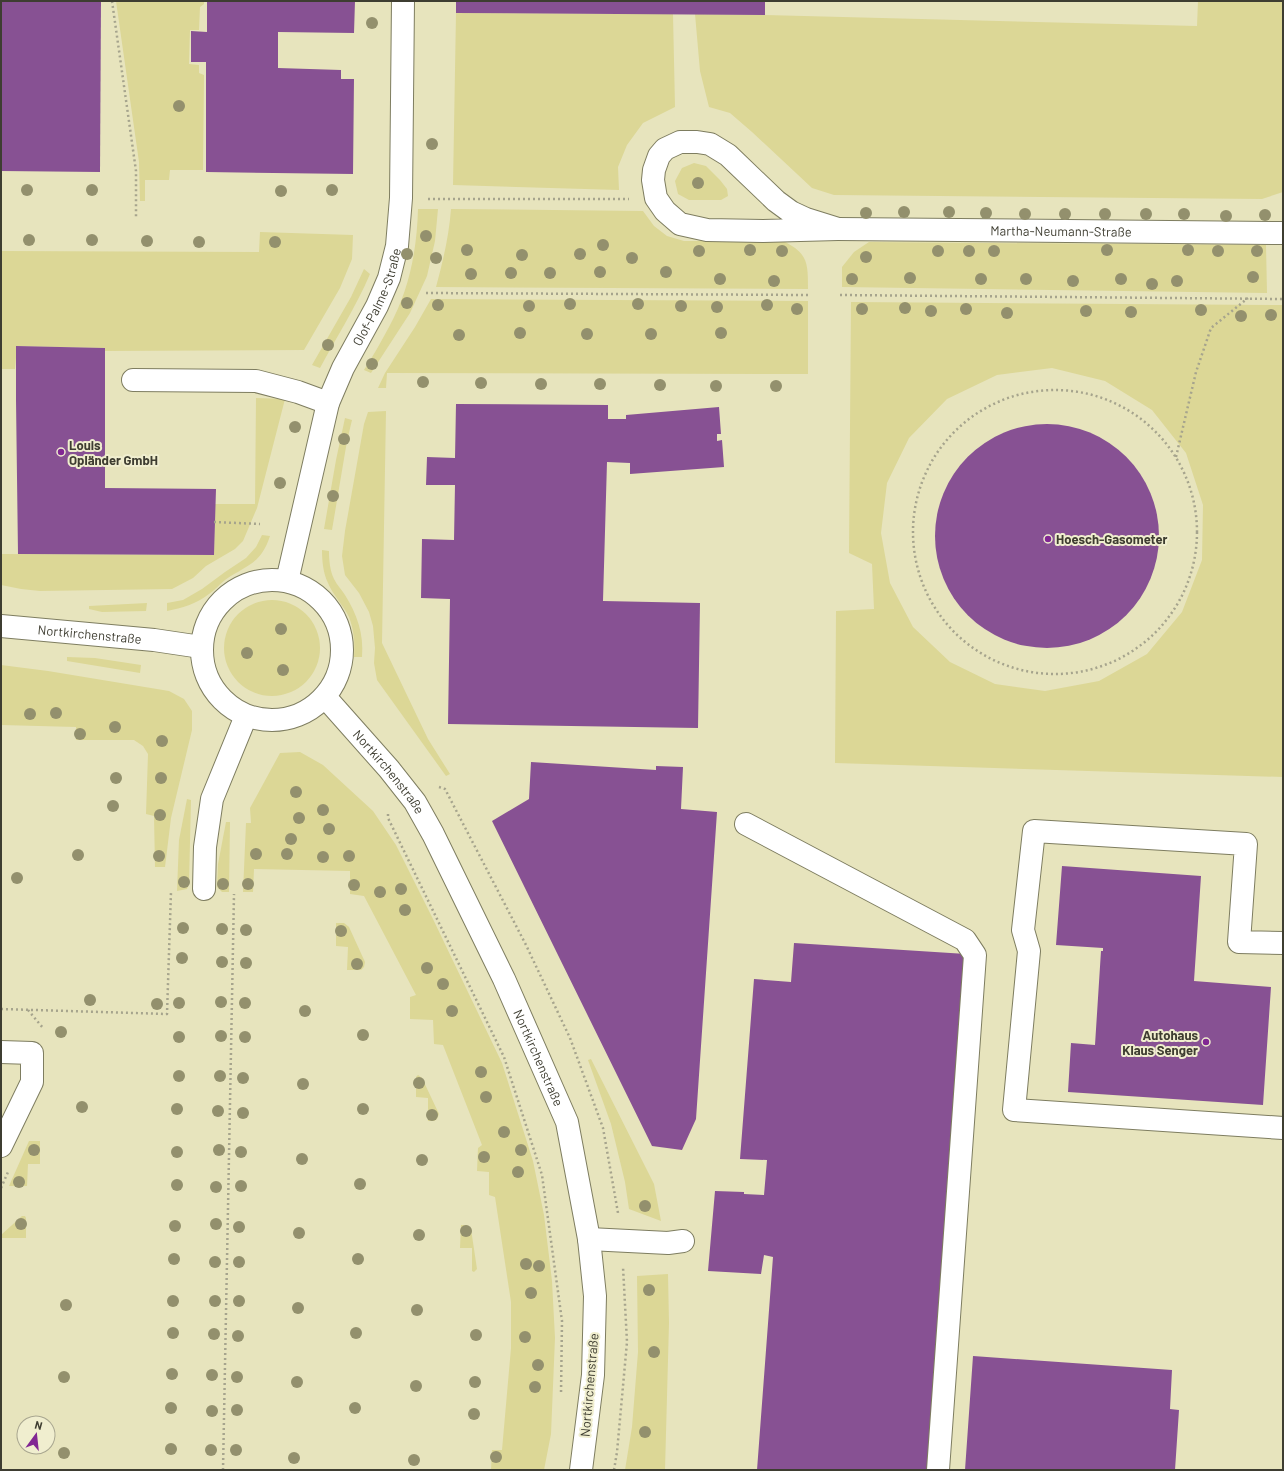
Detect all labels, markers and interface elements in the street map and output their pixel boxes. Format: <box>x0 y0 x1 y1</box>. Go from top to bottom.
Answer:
street label: Martha-Neumann-Straße <box>990 222 1132 240</box>
street label: Olof-Palme-Straße <box>349 246 404 348</box>
place label: Louis Opländer GmbH <box>69 437 158 468</box>
marker: Louis Opländer GmbH <box>56 447 66 457</box>
place label: Hoesch-Gasometer <box>1056 531 1168 547</box>
marker: Hoesch-Gasometer <box>1043 534 1053 544</box>
street label: Nortkirchenstraße <box>37 621 142 647</box>
street label: Nortkirchenstraße <box>350 726 428 817</box>
street label: Nortkirchenstraße <box>510 1007 567 1109</box>
place label: Autohaus Klaus Senger <box>1122 1027 1198 1058</box>
marker: Autohaus Klaus Senger <box>1201 1037 1211 1047</box>
street label: Nortkirchenstraße <box>576 1332 602 1438</box>
north arrow <box>16 1415 56 1455</box>
text: N <box>33 1418 44 1432</box>

